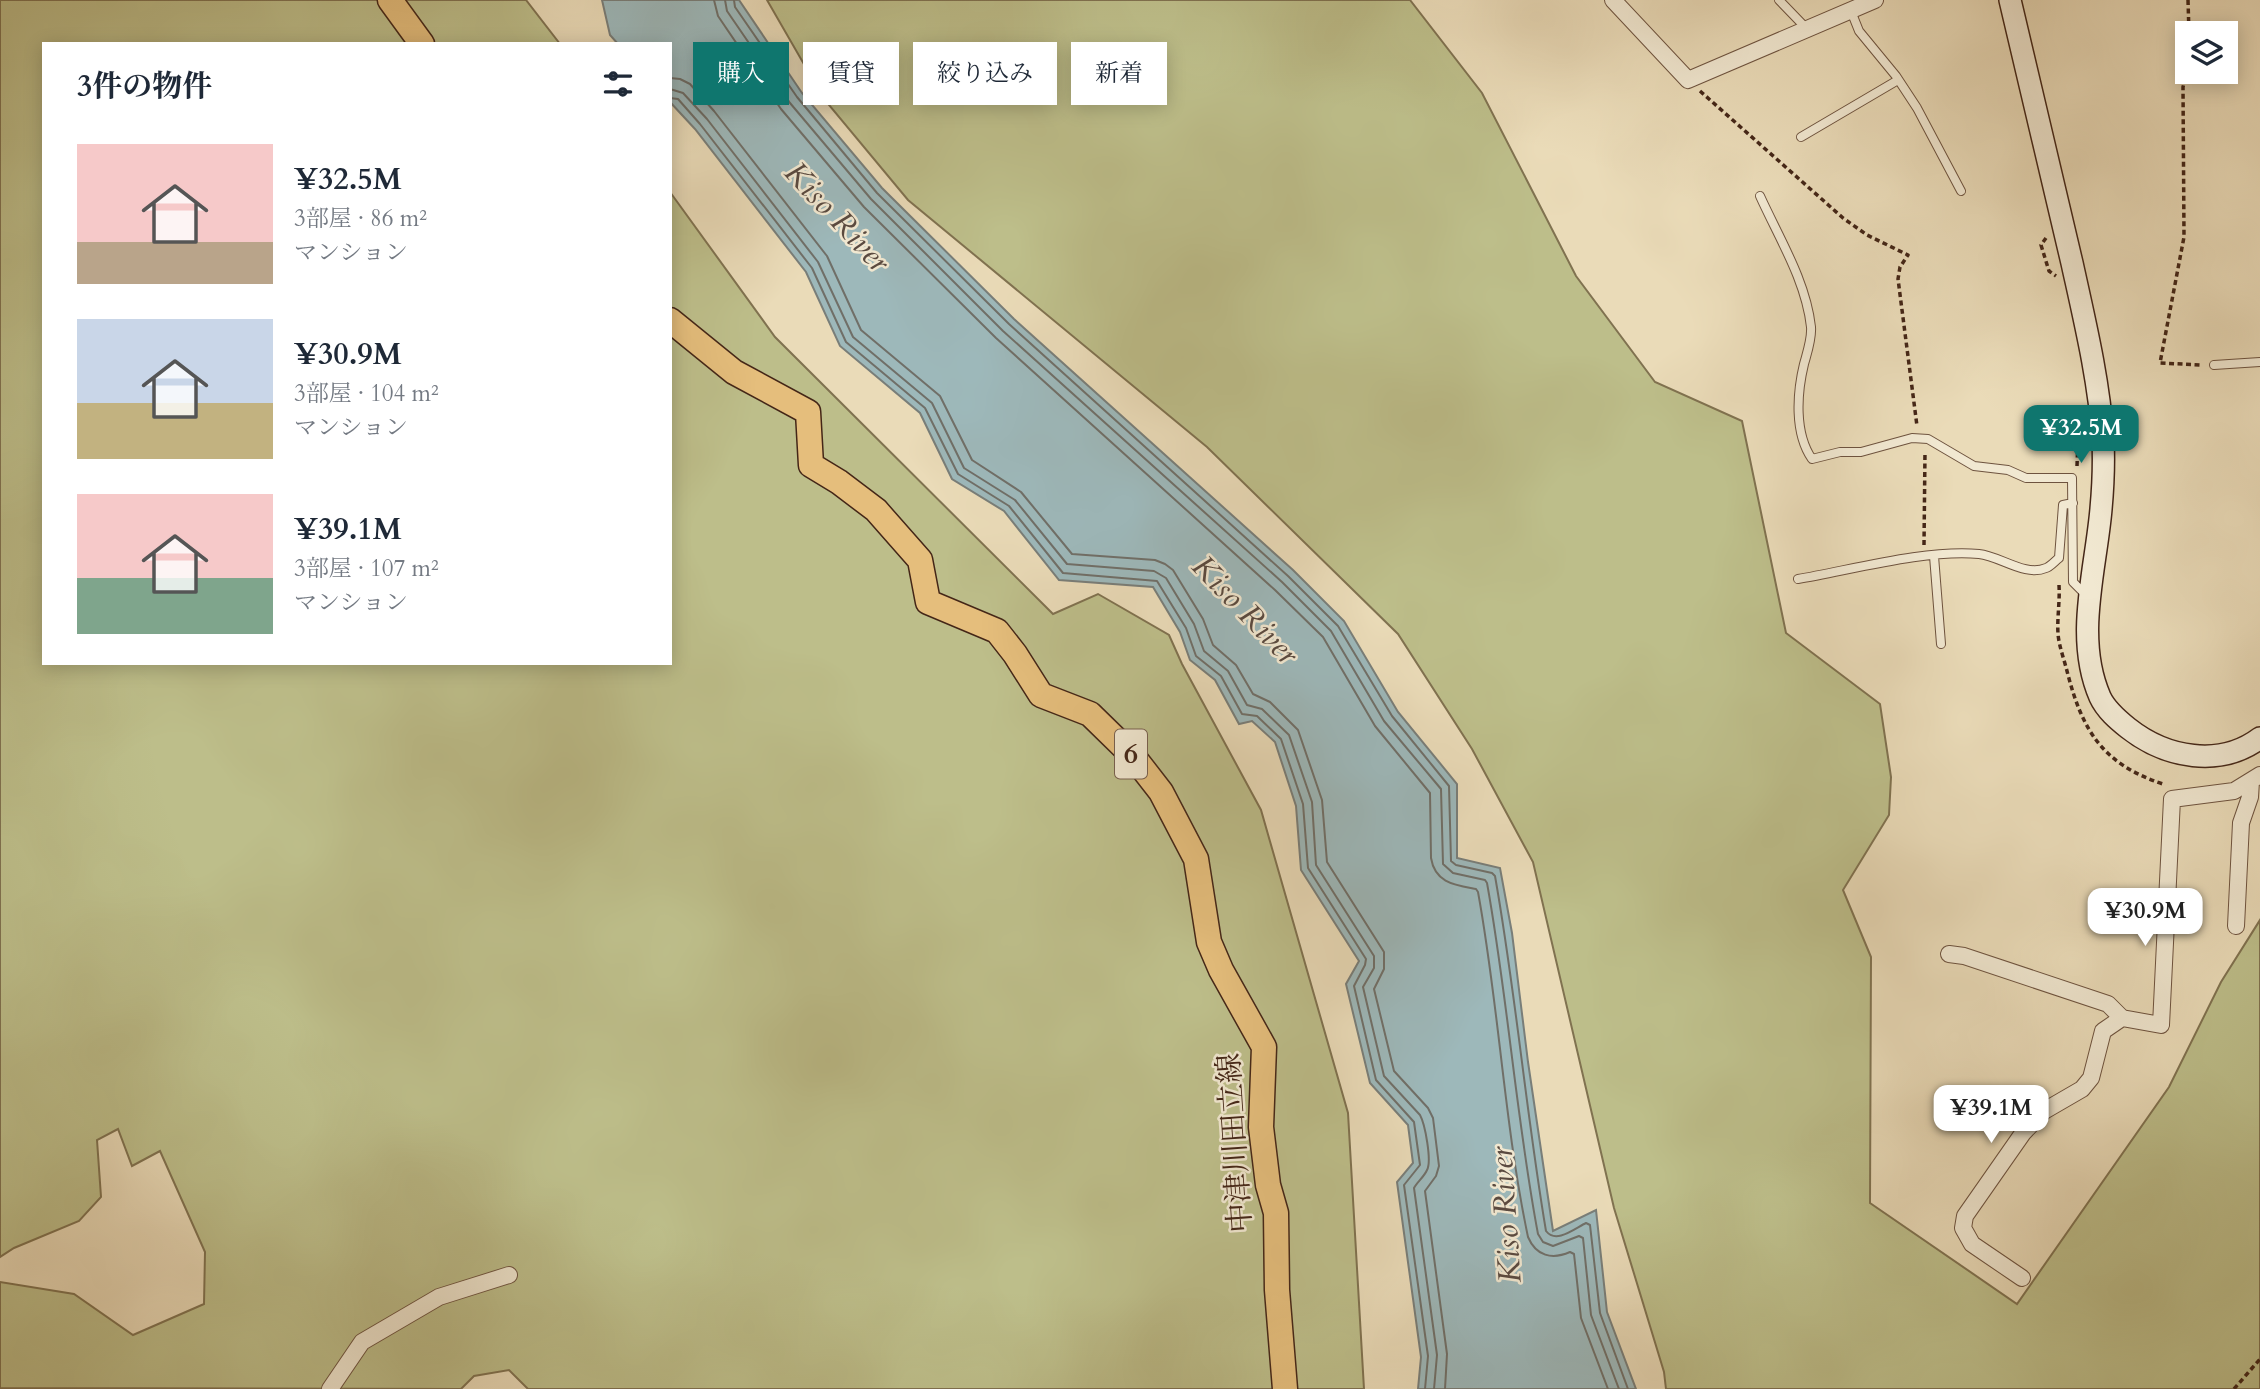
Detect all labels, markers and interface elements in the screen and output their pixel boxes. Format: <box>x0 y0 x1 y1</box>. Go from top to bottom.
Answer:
map controls <box>2175 21 2238 84</box>
button: layers <box>2175 21 2238 84</box>
chip: 購入 <box>693 42 789 105</box>
chip: 賃貸 <box>803 42 899 105</box>
chip: 絞り込み <box>913 42 1057 105</box>
chip: 新着 <box>1071 42 1167 105</box>
icon: filters <box>599 65 637 103</box>
text: 3件の物件 <box>77 66 212 107</box>
water label: Kiso River <box>774 152 901 283</box>
text: ¥32.5M <box>294 159 402 200</box>
icon: home <box>133 172 217 256</box>
text: 3部屋 · 86 m² <box>294 203 427 234</box>
text: マンション <box>294 237 408 268</box>
text: ¥30.9M <box>294 334 402 375</box>
icon: home <box>133 347 217 431</box>
text: 3部屋 · 104 m² <box>294 378 439 409</box>
pin: ¥32.5M <box>2024 406 2138 465</box>
text: マンション <box>294 412 408 443</box>
text: ¥32.5M <box>2040 412 2122 443</box>
text: ¥39.1M <box>294 509 402 550</box>
icon: home <box>133 522 217 606</box>
water label: Kiso River <box>1182 546 1309 676</box>
text: 3部屋 · 107 m² <box>294 553 439 584</box>
text: マンション <box>294 587 408 618</box>
road number: 6 <box>1115 730 1147 778</box>
pin: ¥30.9M <box>2088 888 2202 948</box>
text: ¥30.9M <box>2104 895 2186 926</box>
street label: 中津川田立線 <box>1208 1052 1262 1234</box>
pin: ¥39.1M <box>1934 1086 2048 1145</box>
text: ¥39.1M <box>1950 1092 2032 1123</box>
water label: Kiso River <box>1479 1144 1533 1285</box>

